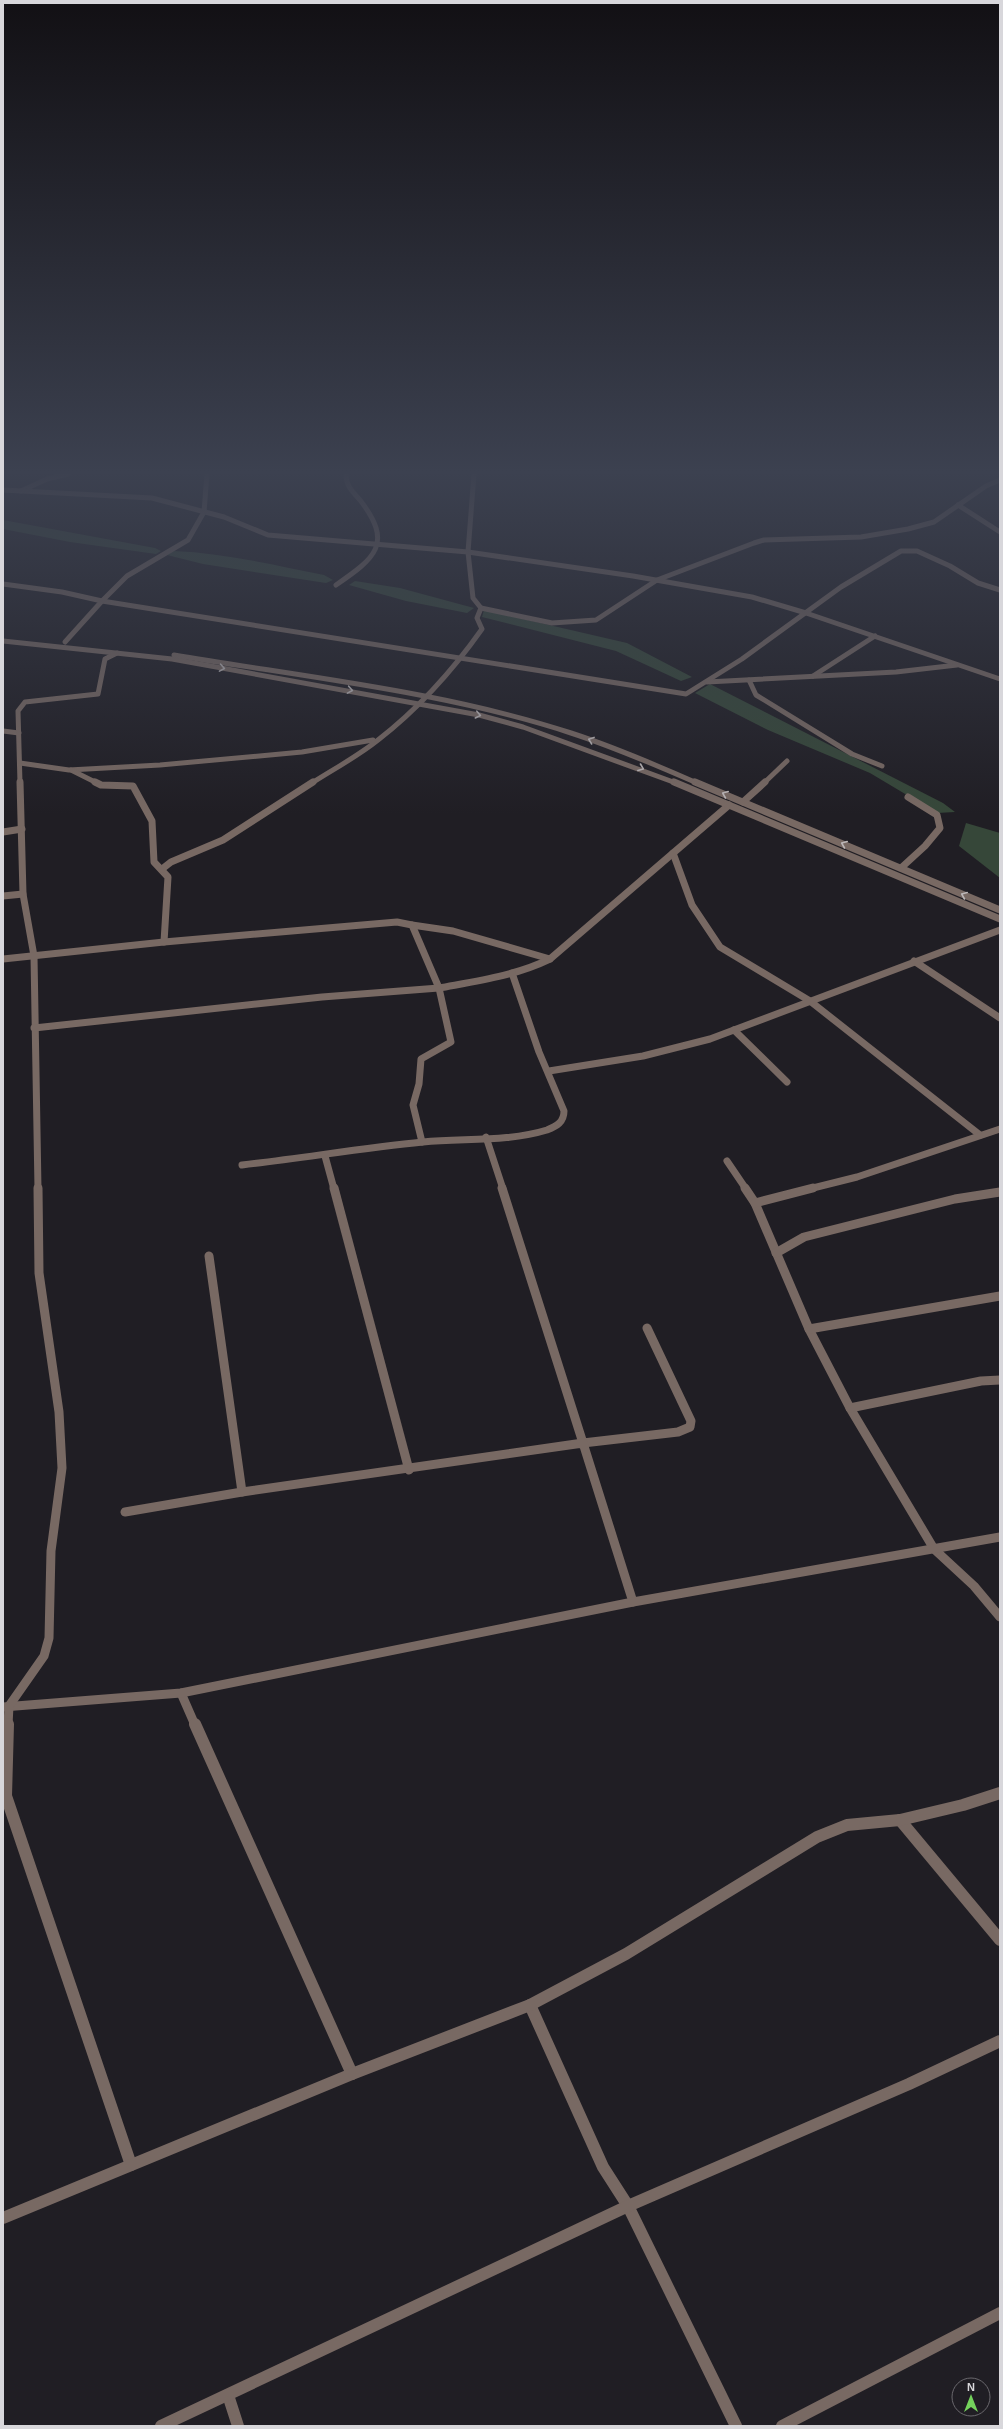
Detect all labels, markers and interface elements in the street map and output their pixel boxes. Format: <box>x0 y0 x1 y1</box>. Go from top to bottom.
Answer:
one-way arrow <box>219 663 225 672</box>
one-way arrow <box>347 685 353 694</box>
one-way arrow <box>475 711 481 719</box>
one-way arrow <box>587 737 594 745</box>
one-way arrow <box>638 764 645 772</box>
one-way arrow <box>721 791 729 799</box>
one-way arrow <box>841 841 849 849</box>
one-way arrow <box>961 892 969 900</box>
north arrow <box>951 2377 991 2417</box>
text: N <box>967 2381 975 2393</box>

